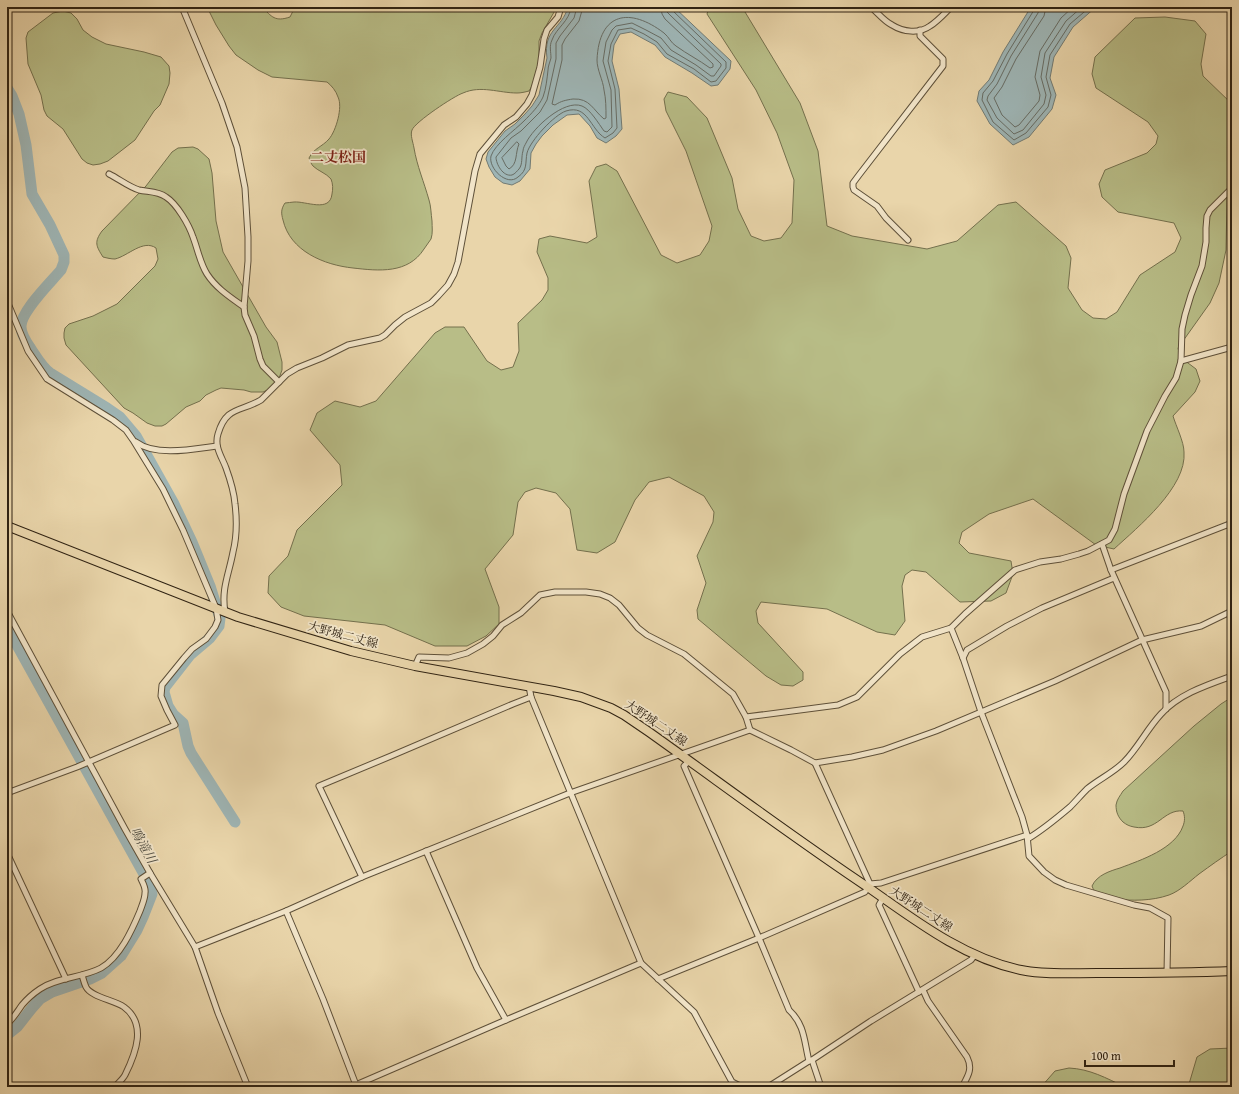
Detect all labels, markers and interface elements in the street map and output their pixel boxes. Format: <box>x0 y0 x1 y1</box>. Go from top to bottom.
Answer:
district label: 二丈松国 <box>310 147 366 167</box>
street label: 大野城二丈線 <box>306 617 380 652</box>
street label: 大野城二丈線 <box>622 695 691 750</box>
water label: 鳴滝川 <box>126 824 162 869</box>
street label: 大野城二丈線 <box>886 882 956 935</box>
scale bar <box>1085 1042 1174 1068</box>
text: 100 m <box>1091 1047 1121 1064</box>

